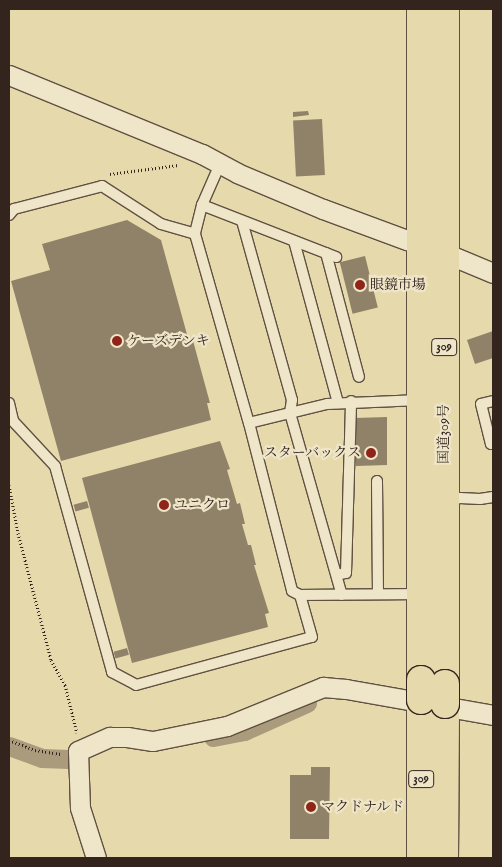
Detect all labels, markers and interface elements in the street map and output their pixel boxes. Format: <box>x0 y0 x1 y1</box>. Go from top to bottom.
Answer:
place label: 眼鏡市場 <box>370 277 426 293</box>
marker: 眼鏡市場 <box>354 279 366 291</box>
place label: ケーズデンキ <box>127 333 211 349</box>
marker: ケーズデンキ <box>111 335 123 347</box>
road number: 309 <box>430 338 458 357</box>
street label: 国道309号 <box>436 404 452 464</box>
place label: スターバックス <box>263 445 361 461</box>
marker: スターバックス <box>365 447 377 459</box>
place label: ユニクロ <box>174 497 230 513</box>
marker: ユニクロ <box>158 499 170 511</box>
road number: 309 <box>407 770 435 789</box>
place label: マクドナルド <box>321 799 405 815</box>
marker: マクドナルド <box>305 801 317 813</box>

